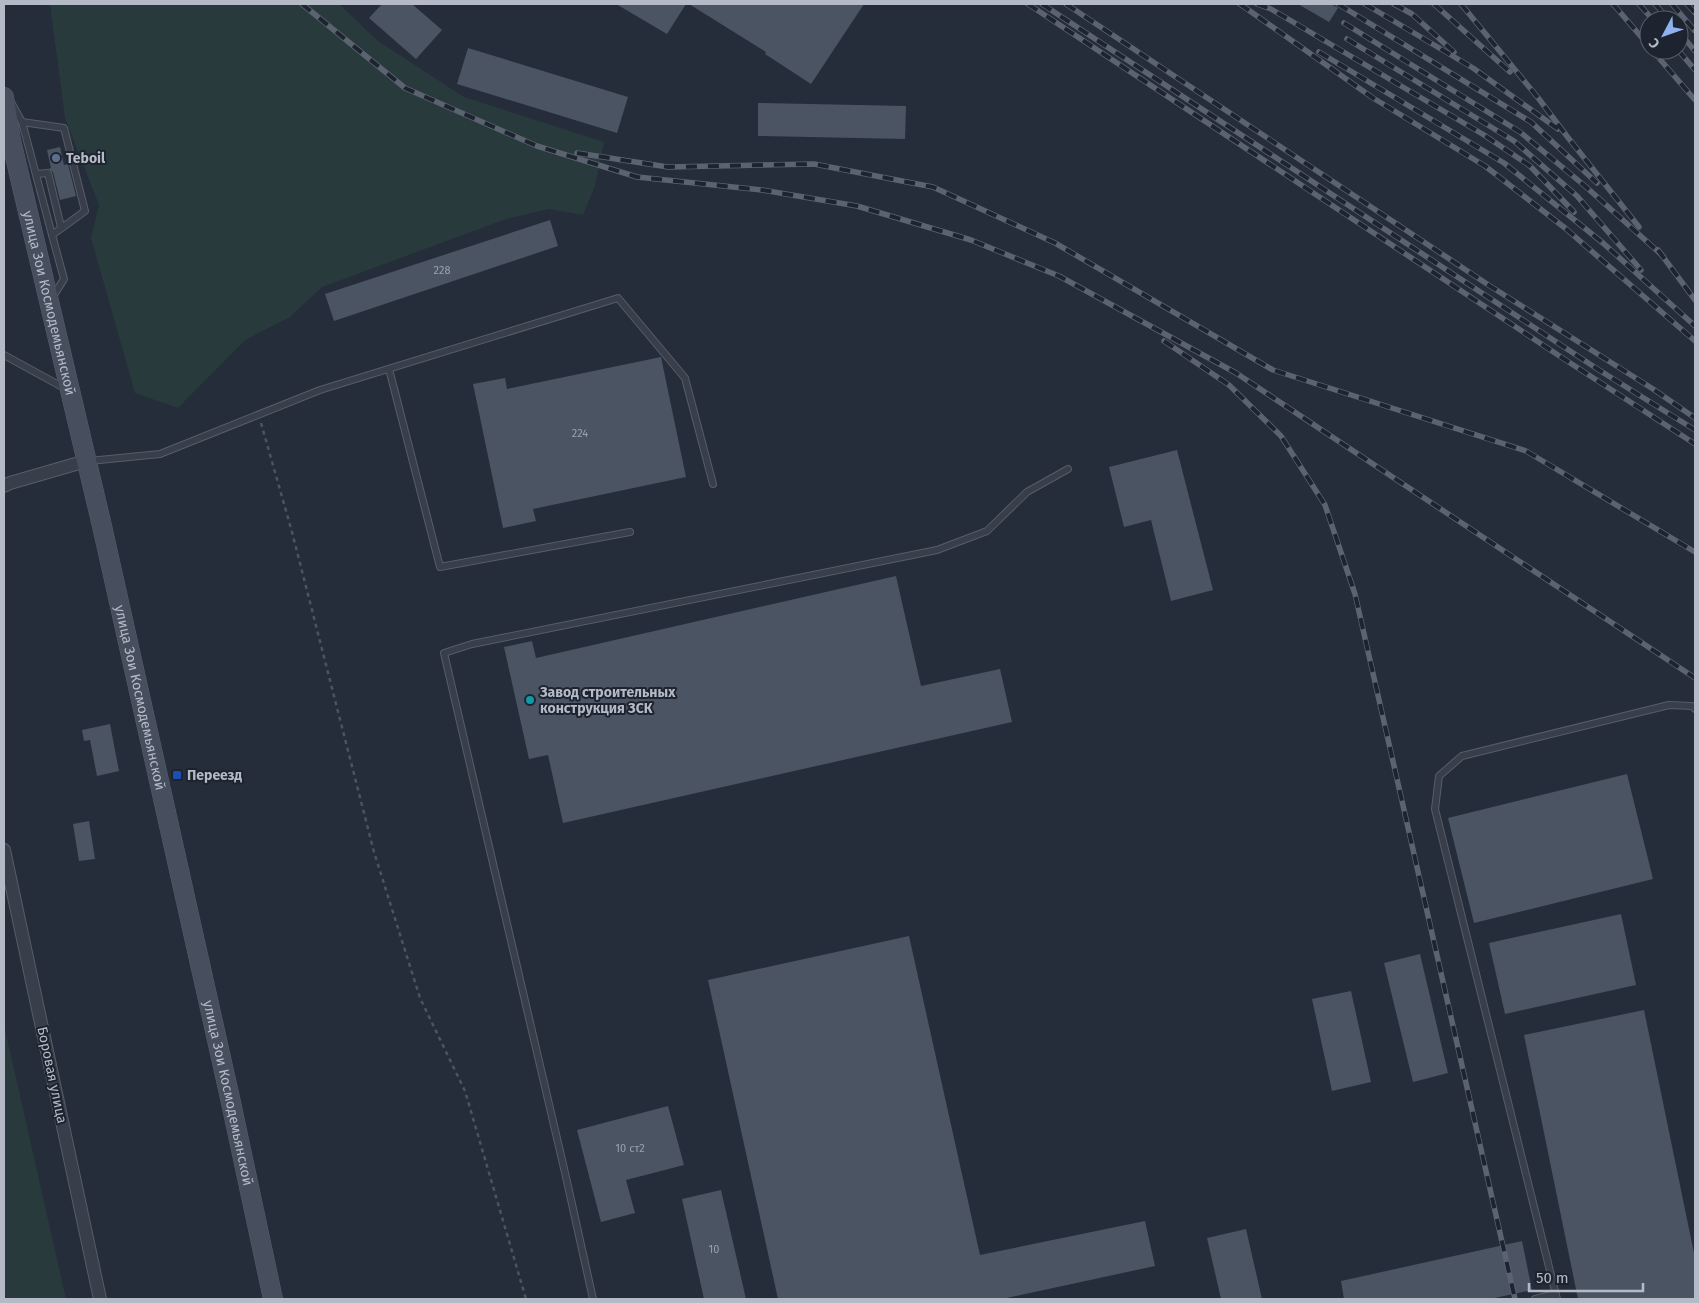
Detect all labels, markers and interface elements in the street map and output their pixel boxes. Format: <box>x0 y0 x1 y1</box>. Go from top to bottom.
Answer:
north arrow <box>1639 10 1689 60</box>
text: С <box>1646 35 1664 52</box>
place label: Teboil <box>66 150 106 167</box>
marker: Teboil <box>50 152 62 164</box>
street label: улица Зои Космодемьянской <box>19 209 79 397</box>
house number: 228 <box>434 264 450 277</box>
house number: 224 <box>572 427 588 440</box>
street label: улица Зои Космодемьянской <box>111 603 169 792</box>
place label: Завод строительных конструкция ЗСК <box>539 684 676 717</box>
marker: Завод строительных конструкция ЗСК <box>524 694 536 706</box>
place label: Переезд <box>187 767 242 784</box>
marker: Переезд <box>171 769 183 781</box>
street label: улица Зои Космодемьянской <box>200 999 257 1187</box>
street label: Боровая улица <box>33 1025 71 1125</box>
house number: 10 ст2 <box>615 1142 645 1155</box>
house number: 10 <box>709 1243 719 1256</box>
scale bar <box>1529 1260 1643 1292</box>
text: 50 m <box>1536 1269 1569 1287</box>

